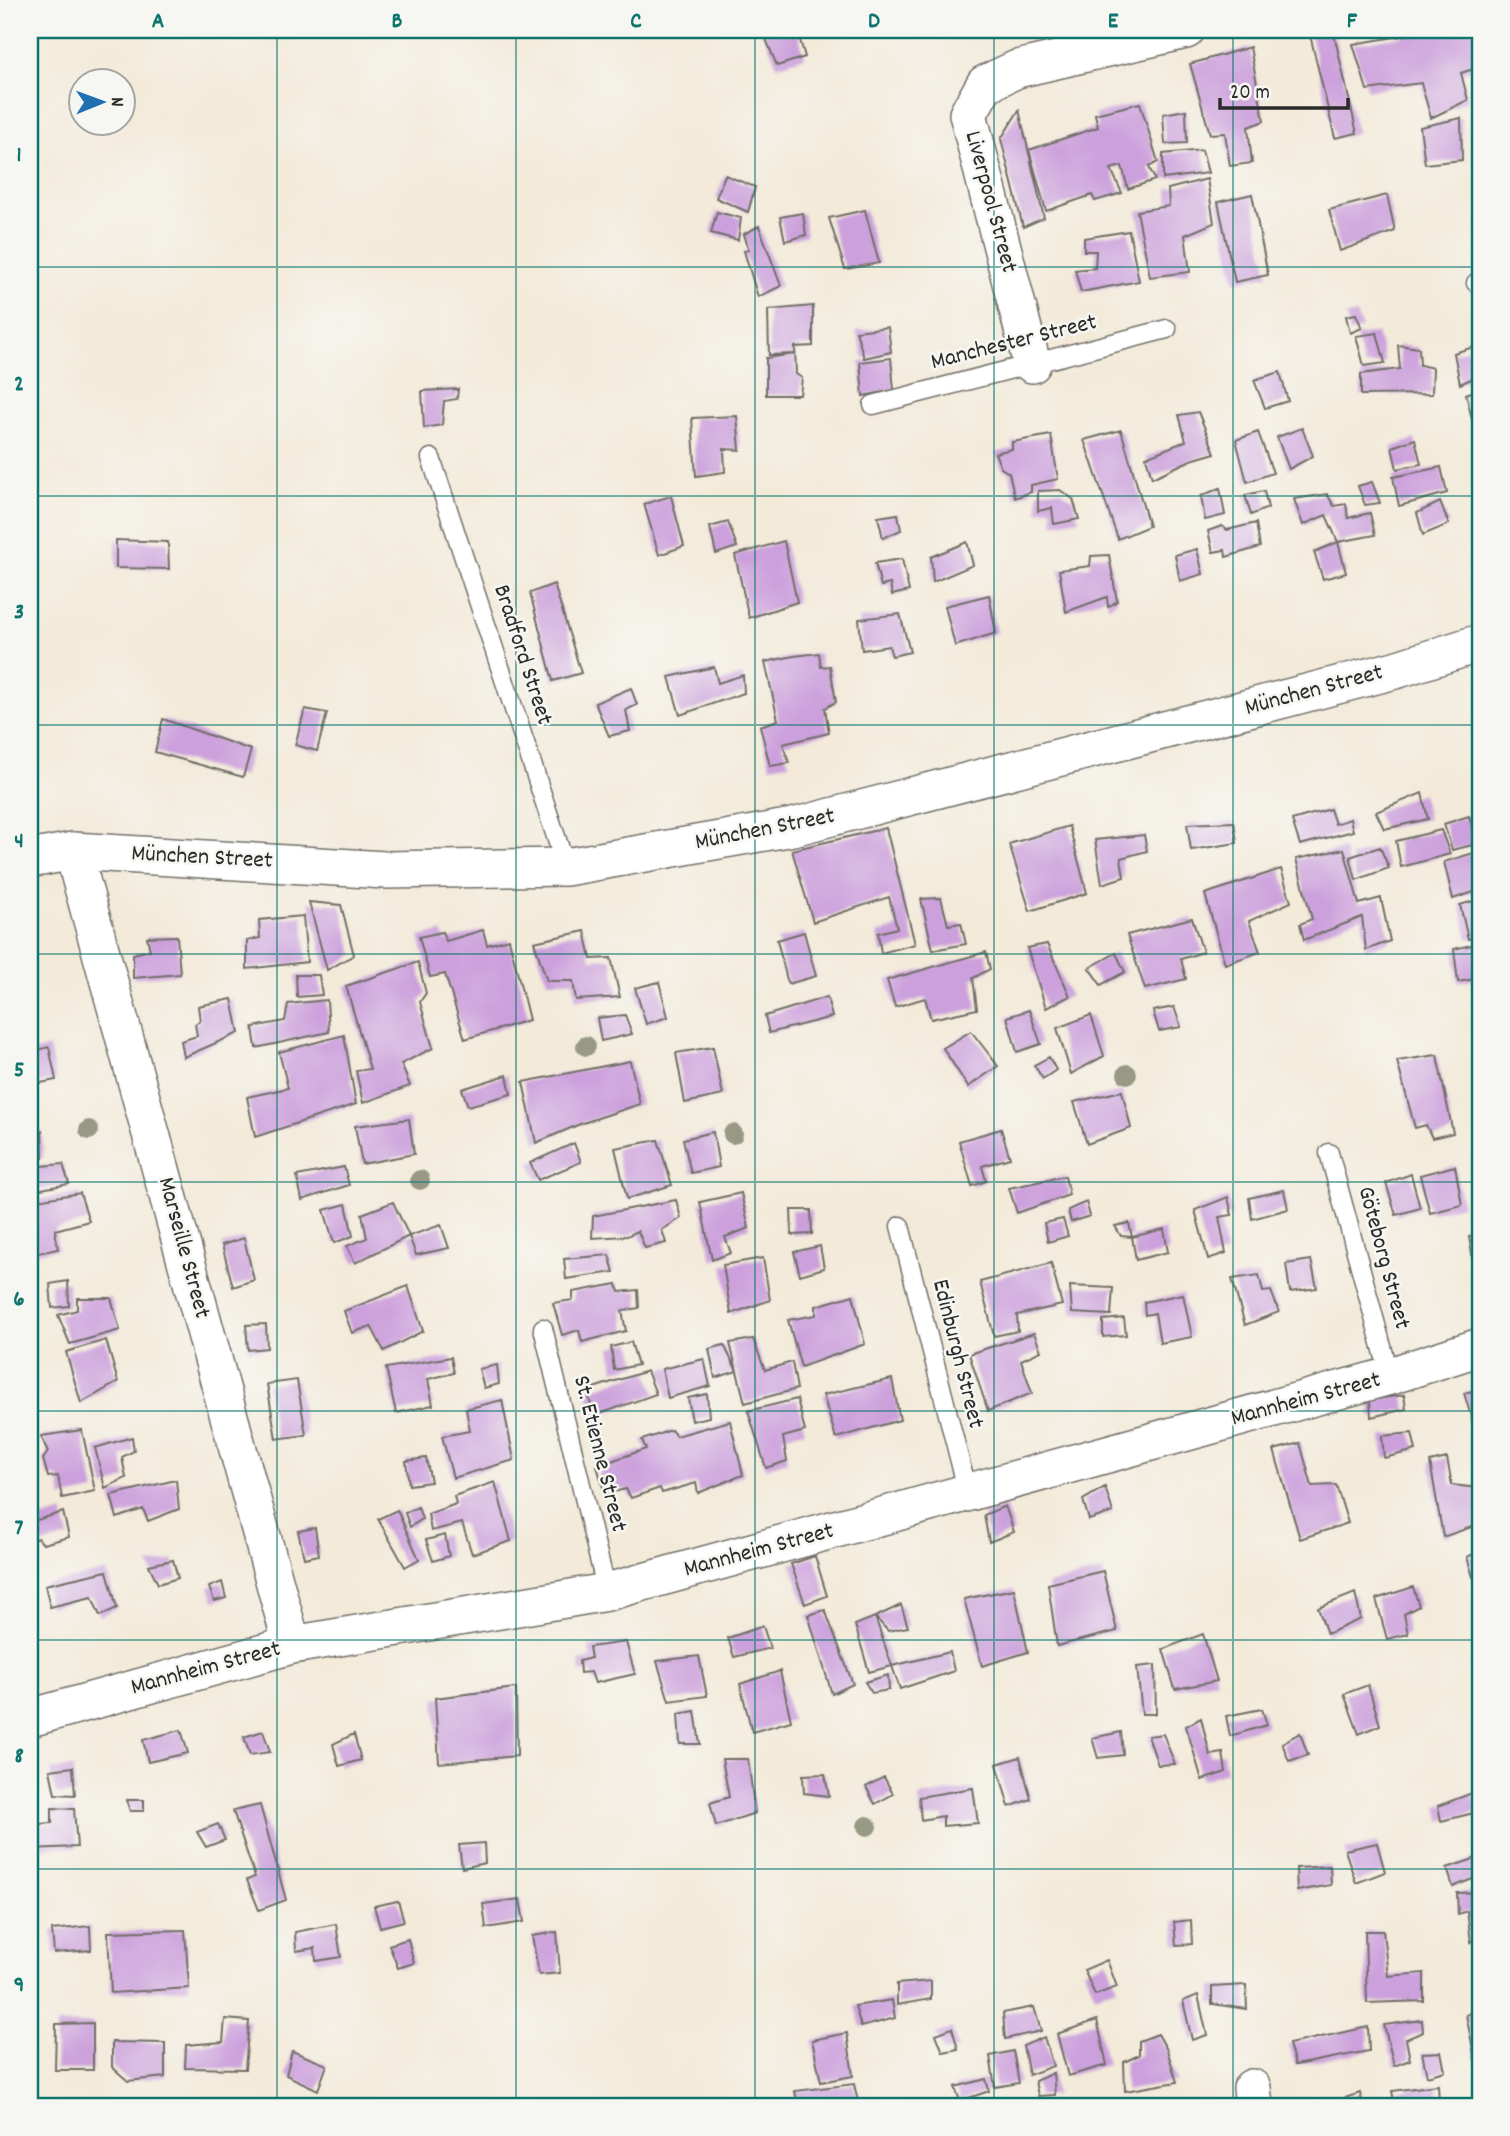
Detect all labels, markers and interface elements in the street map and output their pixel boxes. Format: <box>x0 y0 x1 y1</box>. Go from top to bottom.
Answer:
text: A <box>152 6 164 39</box>
text: B <box>392 6 403 39</box>
text: C <box>630 6 642 39</box>
text: D <box>868 6 880 39</box>
text: E <box>1108 6 1119 39</box>
text: F <box>1347 6 1358 39</box>
north arrow <box>66 66 136 136</box>
scale bar <box>1220 66 1347 110</box>
text: 20 m <box>1230 79 1270 109</box>
text: N <box>102 97 129 107</box>
street label: Liverpool Street <box>955 127 1025 277</box>
text: 1 <box>16 140 22 173</box>
street label: Manchester Street <box>927 306 1101 380</box>
text: 2 <box>14 369 24 402</box>
street label: Bradford Street <box>483 580 561 730</box>
text: 3 <box>14 597 24 630</box>
street label: München Street <box>1241 656 1387 726</box>
street label: München Street <box>692 800 838 860</box>
text: 4 <box>14 826 24 859</box>
street label: München Street <box>130 837 274 879</box>
text: 5 <box>14 1055 24 1088</box>
street label: Marseille Street <box>148 1174 218 1323</box>
street label: Göteborg Street <box>1348 1183 1418 1333</box>
street label: Edinburgh Street <box>922 1276 992 1432</box>
text: 6 <box>13 1284 25 1317</box>
street label: Mannheim Street <box>1227 1364 1385 1436</box>
street label: St. Etienne Street <box>563 1372 635 1536</box>
text: 7 <box>15 1513 24 1546</box>
street label: Mannheim Street <box>680 1515 838 1587</box>
street label: Mannheim Street <box>127 1633 285 1705</box>
text: 8 <box>14 1741 24 1774</box>
text: 9 <box>14 1970 24 2003</box>

